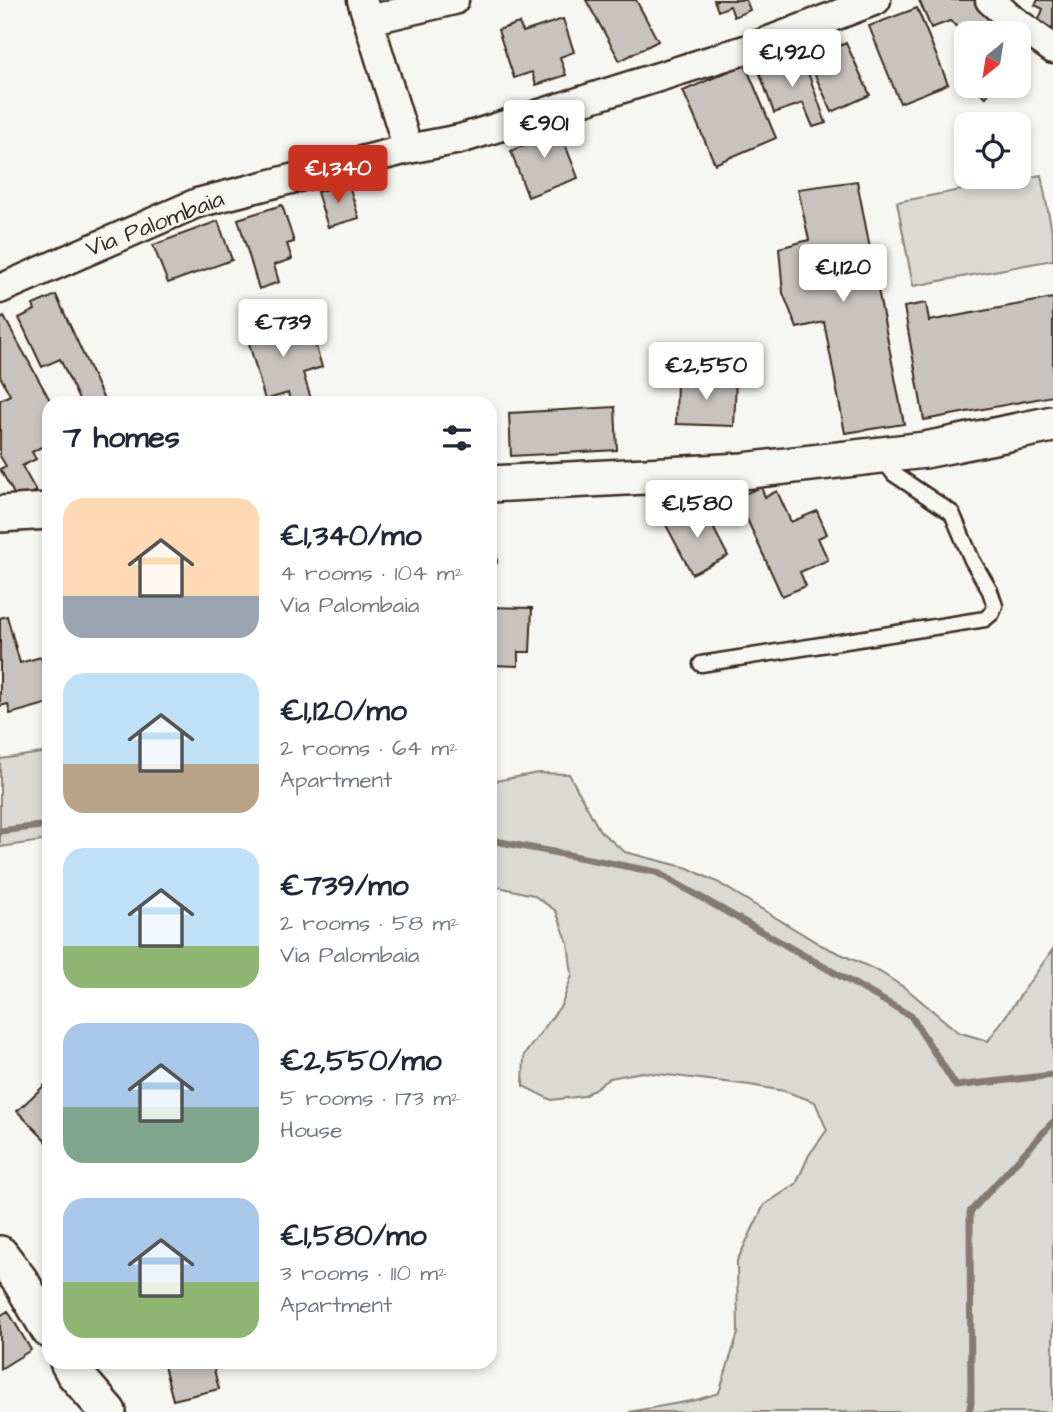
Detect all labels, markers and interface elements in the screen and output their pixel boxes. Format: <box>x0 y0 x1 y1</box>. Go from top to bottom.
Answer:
north arrow <box>954 21 1031 98</box>
map controls <box>954 21 1031 189</box>
pin: €1,920 <box>735 29 849 89</box>
text: €1,920 <box>759 36 825 68</box>
pin: €901 <box>503 100 585 160</box>
text: €901 <box>520 107 568 139</box>
button: locate <box>954 112 1031 189</box>
pin: €1,340 <box>281 146 395 205</box>
text: €1,340 <box>304 152 372 184</box>
street label: Via Palombaia <box>81 182 229 266</box>
pin: €1,120 <box>786 244 900 304</box>
text: €1,120 <box>815 251 871 283</box>
pin: €739 <box>242 300 324 359</box>
text: €739 <box>254 306 312 338</box>
pin: €2,550 <box>649 342 763 402</box>
text: €2,550 <box>665 349 747 381</box>
text: 7 homes <box>63 417 180 459</box>
icon: filters <box>438 419 476 457</box>
pin: €1,580 <box>640 480 754 540</box>
text: €1,580 <box>661 487 733 519</box>
text: €1,340/mo <box>280 515 422 557</box>
icon: home <box>119 526 203 610</box>
text: 4 rooms · 104 m² <box>280 557 463 589</box>
text: Via Palombaia <box>280 589 419 621</box>
text: €1,120/mo <box>280 690 407 732</box>
icon: home <box>119 701 203 785</box>
text: 2 rooms · 64 m² <box>280 732 458 764</box>
text: Apartment <box>280 764 392 796</box>
text: €739/mo <box>280 865 409 907</box>
icon: home <box>119 876 203 960</box>
text: 2 rooms · 58 m² <box>280 907 459 939</box>
text: Via Palombaia <box>280 939 419 971</box>
text: €2,550/mo <box>280 1040 442 1082</box>
icon: home <box>119 1051 203 1135</box>
text: 5 rooms · 173 m² <box>280 1082 460 1114</box>
text: House <box>280 1114 343 1146</box>
text: €1,580/mo <box>280 1215 427 1257</box>
icon: home <box>119 1226 203 1310</box>
text: 3 rooms · 110 m² <box>280 1257 447 1289</box>
text: Apartment <box>280 1289 392 1321</box>

